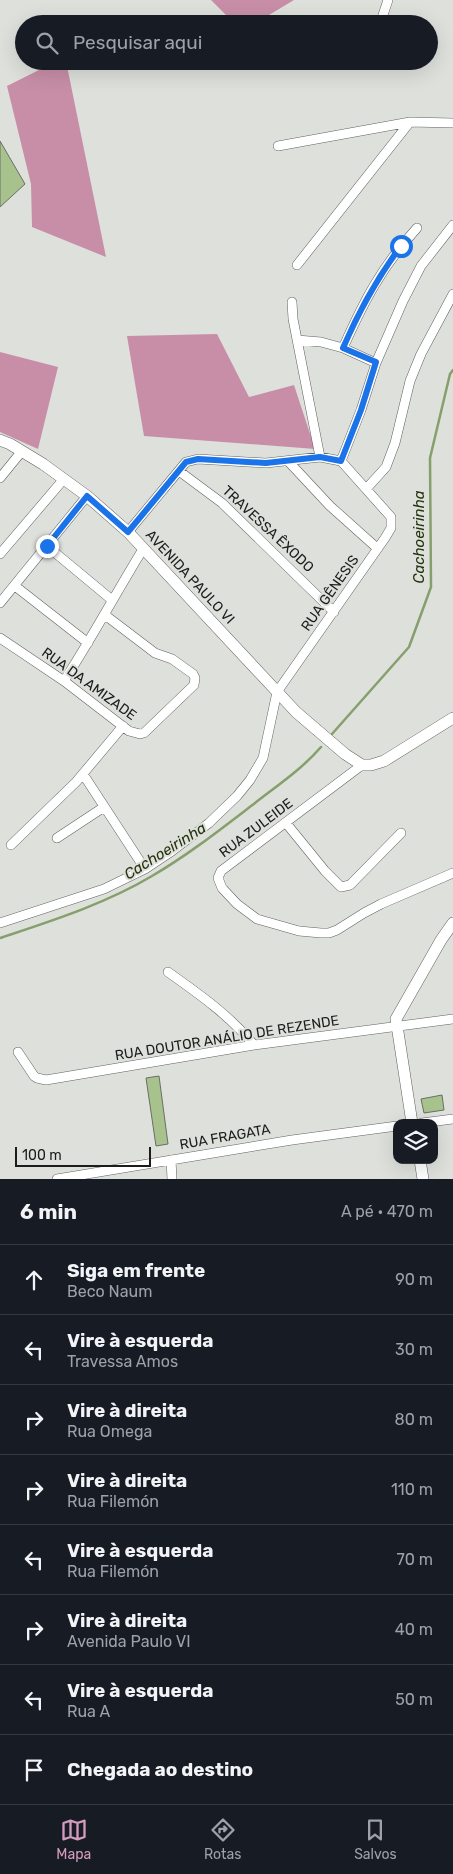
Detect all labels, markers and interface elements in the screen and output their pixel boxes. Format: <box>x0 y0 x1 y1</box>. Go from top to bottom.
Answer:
search box <box>15 15 438 70</box>
icon: search <box>33 29 61 57</box>
text: Pesquisar aqui <box>73 31 202 54</box>
route start <box>390 235 413 258</box>
street label: TRAVESSA ÊXODO <box>219 481 318 576</box>
water label: Cachoeirinha <box>410 490 428 584</box>
street label: AVENIDA PAULO VI <box>142 526 238 628</box>
route end <box>36 535 59 558</box>
street label: RUA GÊNESIS <box>297 551 363 634</box>
street label: RUA DA AMIZADE <box>38 644 140 724</box>
street label: RUA ZULEIDE <box>216 795 296 861</box>
water label: Cachoeirinha <box>121 819 209 883</box>
street label: RUA DOUTOR ANÁLIO DE REZENDE <box>113 1011 340 1064</box>
map controls <box>393 1119 438 1164</box>
button: layers <box>393 1119 438 1164</box>
street label: RUA FRAGATA <box>178 1121 272 1153</box>
scale bar <box>15 1144 151 1167</box>
text: 100 m <box>22 1147 62 1164</box>
text: 6 min <box>20 1199 77 1224</box>
text: A pé · 470 m <box>341 1202 433 1221</box>
text: Siga em frente <box>67 1259 205 1282</box>
icon: ahead <box>20 1266 48 1294</box>
text: 90 m <box>395 1270 433 1289</box>
text: Beco Naum <box>67 1282 152 1301</box>
text: Vire à esquerda <box>67 1329 214 1352</box>
icon: left <box>20 1336 48 1364</box>
text: 30 m <box>395 1340 433 1359</box>
text: Travessa Amos <box>67 1352 178 1371</box>
text: Vire à direita <box>67 1399 187 1422</box>
icon: right <box>20 1406 48 1434</box>
text: 80 m <box>395 1410 433 1429</box>
text: Rua Omega <box>67 1422 152 1441</box>
text: Vire à direita <box>67 1469 187 1492</box>
icon: right <box>20 1476 48 1504</box>
text: 110 m <box>391 1480 433 1499</box>
text: Rua Filemón <box>67 1492 159 1511</box>
text: Vire à esquerda <box>67 1539 214 1562</box>
icon: left <box>20 1546 48 1574</box>
text: 70 m <box>396 1550 433 1569</box>
text: Rua Filemón <box>67 1562 159 1581</box>
text: Vire à direita <box>67 1609 187 1632</box>
icon: right <box>20 1616 48 1644</box>
text: 40 m <box>395 1620 433 1639</box>
text: Avenida Paulo VI <box>67 1632 191 1651</box>
text: Vire à esquerda <box>67 1679 214 1702</box>
icon: left <box>20 1686 48 1714</box>
text: 50 m <box>395 1690 433 1709</box>
text: Rua A <box>67 1702 110 1721</box>
icon: arrive <box>20 1756 48 1784</box>
text: Chegada ao destino <box>67 1758 253 1781</box>
tab: Mapa <box>56 1816 91 1863</box>
tab: Rotas <box>204 1816 241 1863</box>
tab: Salvos <box>354 1816 397 1863</box>

